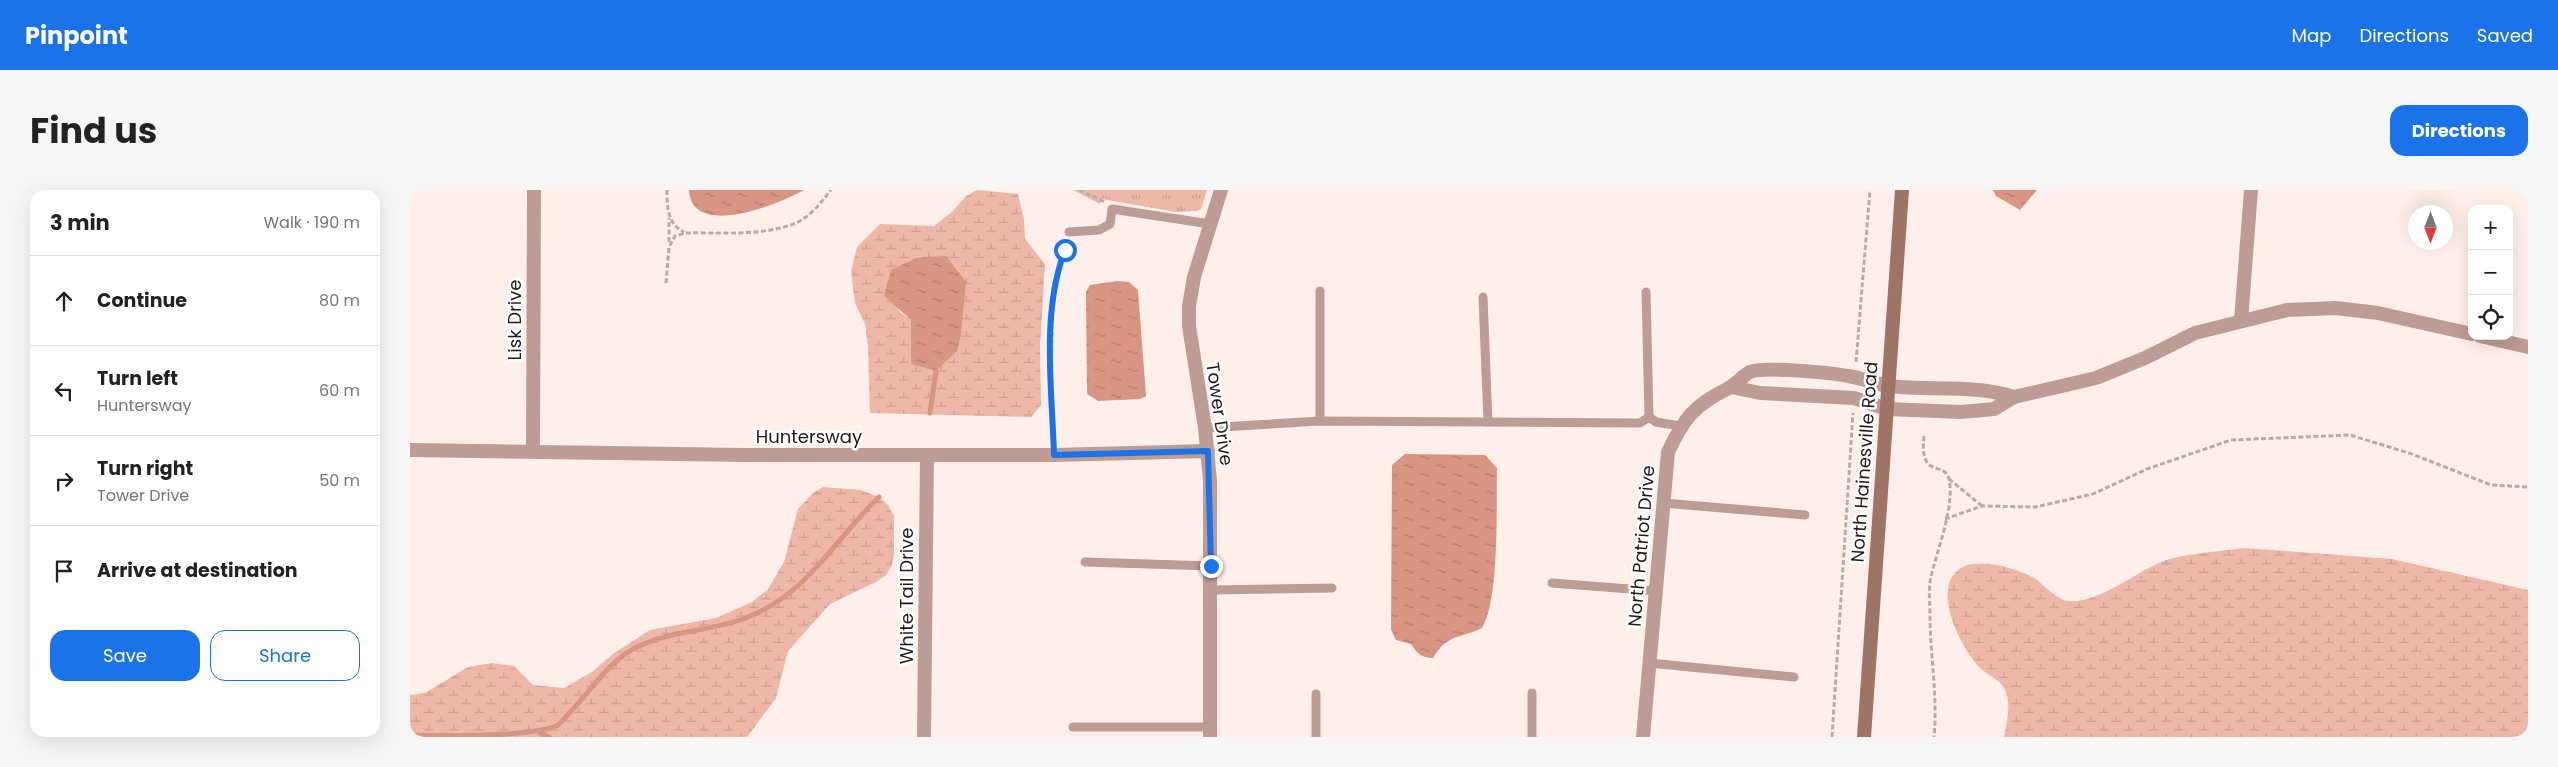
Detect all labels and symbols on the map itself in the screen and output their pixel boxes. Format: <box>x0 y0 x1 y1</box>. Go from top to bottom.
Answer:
north arrow <box>2408 205 2453 250</box>
route start <box>1054 239 1077 262</box>
street label: Lisk Drive <box>502 280 527 360</box>
street label: Tower Drive <box>1200 361 1240 467</box>
street label: North Hainesville Road <box>1845 361 1883 563</box>
street label: Huntersway <box>756 424 862 449</box>
street label: North Patriot Drive <box>1621 464 1661 628</box>
street label: White Tail Drive <box>894 528 919 664</box>
route end <box>1200 555 1223 578</box>

